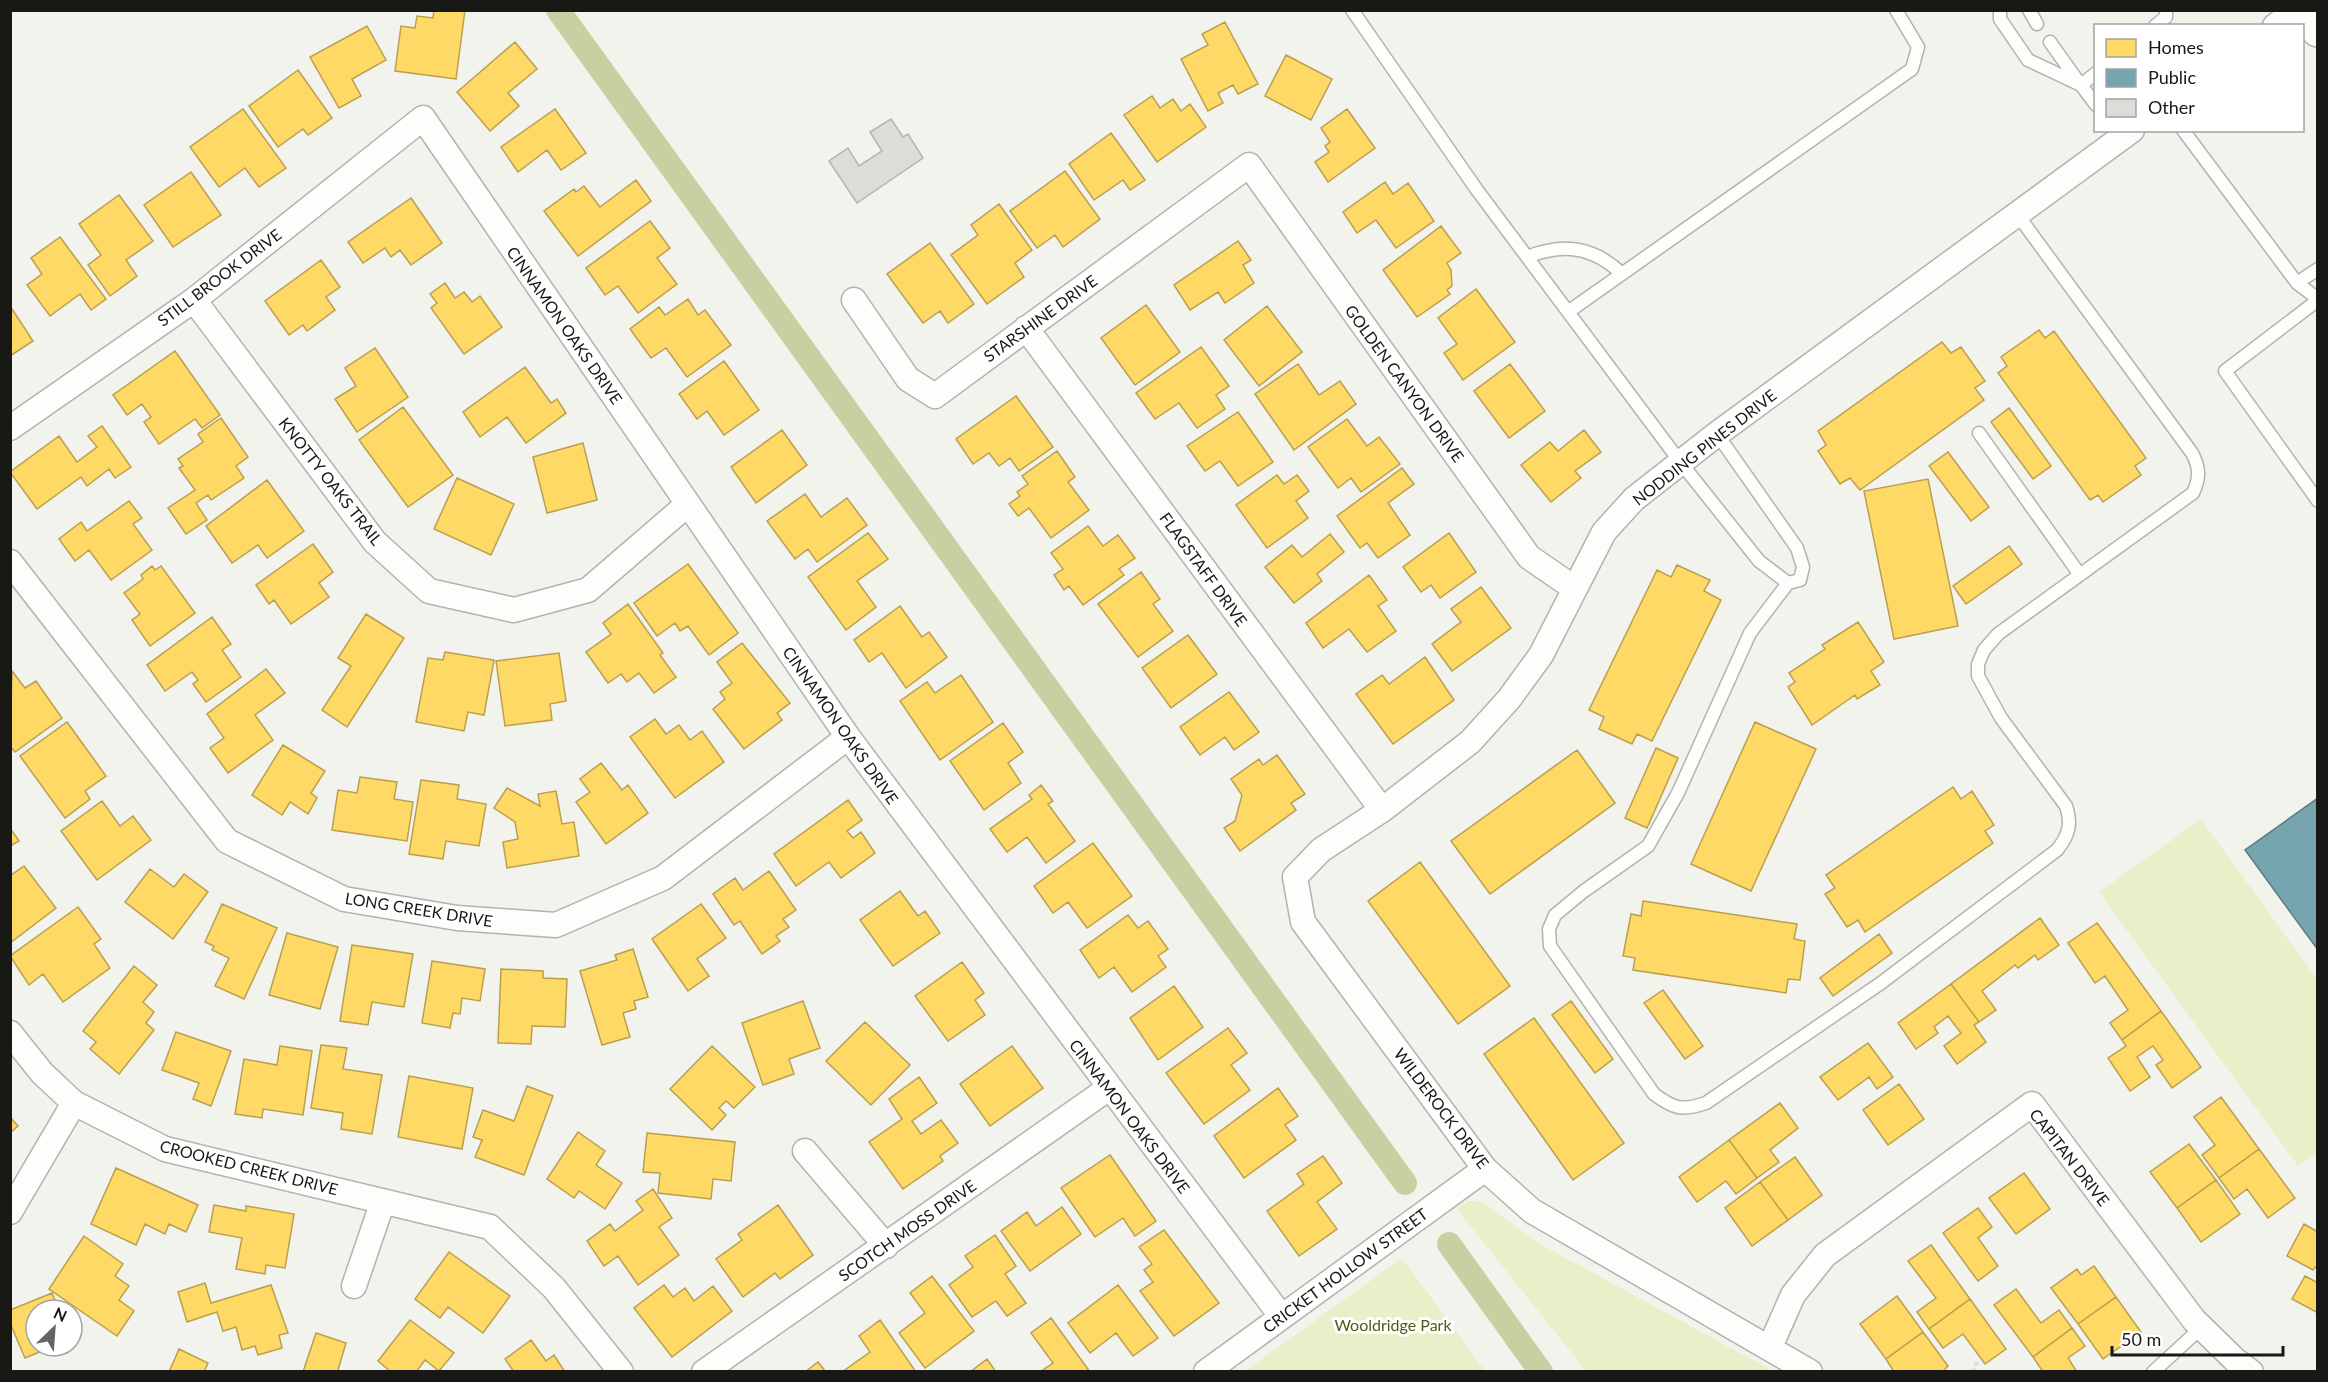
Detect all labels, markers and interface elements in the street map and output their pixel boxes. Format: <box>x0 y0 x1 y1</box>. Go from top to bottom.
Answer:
legend <box>2094 24 2304 132</box>
text: Homes <box>2148 36 2204 58</box>
text: Public <box>2148 66 2196 88</box>
text: Other <box>2148 96 2195 118</box>
street label: STILL BROOK DRIVE <box>153 224 285 330</box>
street label: CINNAMON OAKS DRIVE <box>503 243 627 407</box>
street label: STARSHINE DRIVE <box>980 270 1100 366</box>
street label: GOLDEN CANYON DRIVE <box>1342 301 1468 465</box>
street label: NODDING PINES DRIVE <box>1628 385 1780 509</box>
street label: KNOTTY OAKS TRAIL <box>275 413 387 549</box>
street label: FLAGSTAFF DRIVE <box>1156 508 1252 630</box>
street label: CINNAMON OAKS DRIVE <box>779 643 903 807</box>
street label: LONG CREEK DRIVE <box>344 888 494 930</box>
street label: CINNAMON OAKS DRIVE <box>1066 1035 1194 1197</box>
street label: WILDEROCK DRIVE <box>1391 1044 1493 1172</box>
street label: CAPITAN DRIVE <box>2026 1105 2114 1209</box>
street label: CROOKED CREEK DRIVE <box>158 1136 340 1198</box>
street label: SCOTCH MOSS DRIVE <box>835 1175 979 1285</box>
street label: CRICKET HOLLOW STREET <box>1259 1204 1431 1336</box>
north arrow <box>24 1298 84 1358</box>
text: N <box>51 1303 70 1325</box>
park label: Wooldridge Park <box>1334 1315 1452 1334</box>
scale bar <box>2112 1319 2283 1357</box>
text: 50 m <box>2121 1328 2161 1350</box>

